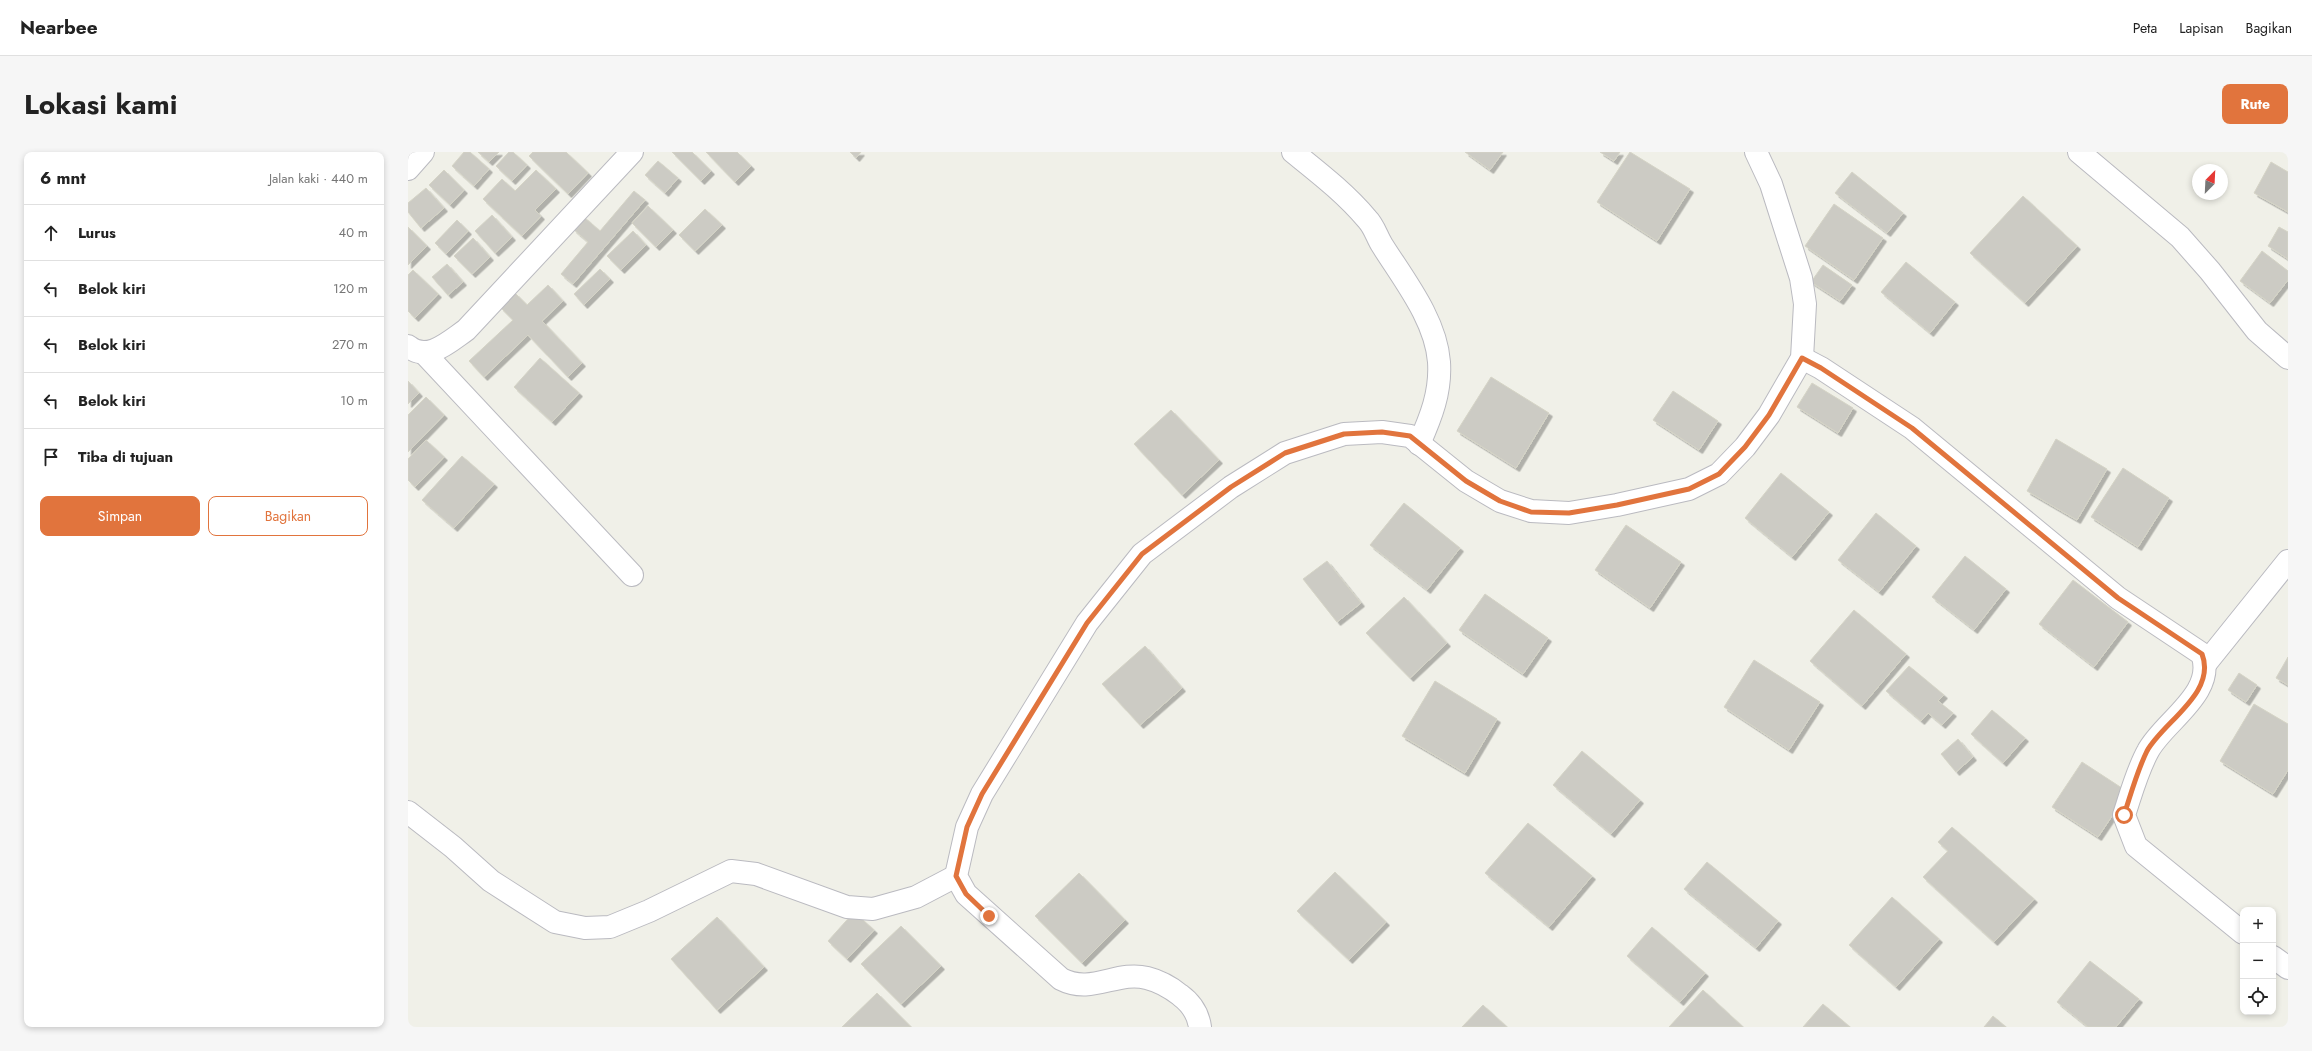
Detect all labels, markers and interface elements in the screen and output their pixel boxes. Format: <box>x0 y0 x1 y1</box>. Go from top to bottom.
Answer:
text: Nearbee <box>20 14 98 41</box>
text: Peta <box>2133 18 2157 38</box>
text: Lapisan <box>2179 18 2224 38</box>
text: Bagikan <box>2246 18 2292 38</box>
text: Lokasi kami <box>24 84 177 125</box>
button: Rute <box>2222 84 2288 124</box>
north arrow <box>2192 164 2228 200</box>
text: 6 mnt <box>40 166 86 190</box>
text: Jalan kaki · 440 m <box>269 169 368 188</box>
icon: ahead <box>40 222 62 244</box>
text: Lurus <box>78 222 116 244</box>
text: 40 m <box>339 223 368 242</box>
icon: left <box>40 278 62 300</box>
text: Belok kiri <box>78 278 146 300</box>
text: 120 m <box>333 279 368 298</box>
icon: left <box>40 334 62 356</box>
text: Belok kiri <box>78 334 146 356</box>
text: 270 m <box>332 335 368 354</box>
icon: left <box>40 390 62 412</box>
text: Belok kiri <box>78 390 146 412</box>
text: 10 m <box>340 391 368 410</box>
icon: arrive <box>40 446 62 468</box>
text: Tiba di tujuan <box>78 446 173 468</box>
button: Simpan <box>40 496 200 536</box>
button: Bagikan <box>208 496 368 536</box>
route start <box>2115 806 2133 824</box>
route end <box>980 907 998 925</box>
map controls <box>2240 907 2276 1015</box>
button: + <box>2240 907 2276 943</box>
button: − <box>2240 943 2276 979</box>
button: locate <box>2240 979 2276 1015</box>

